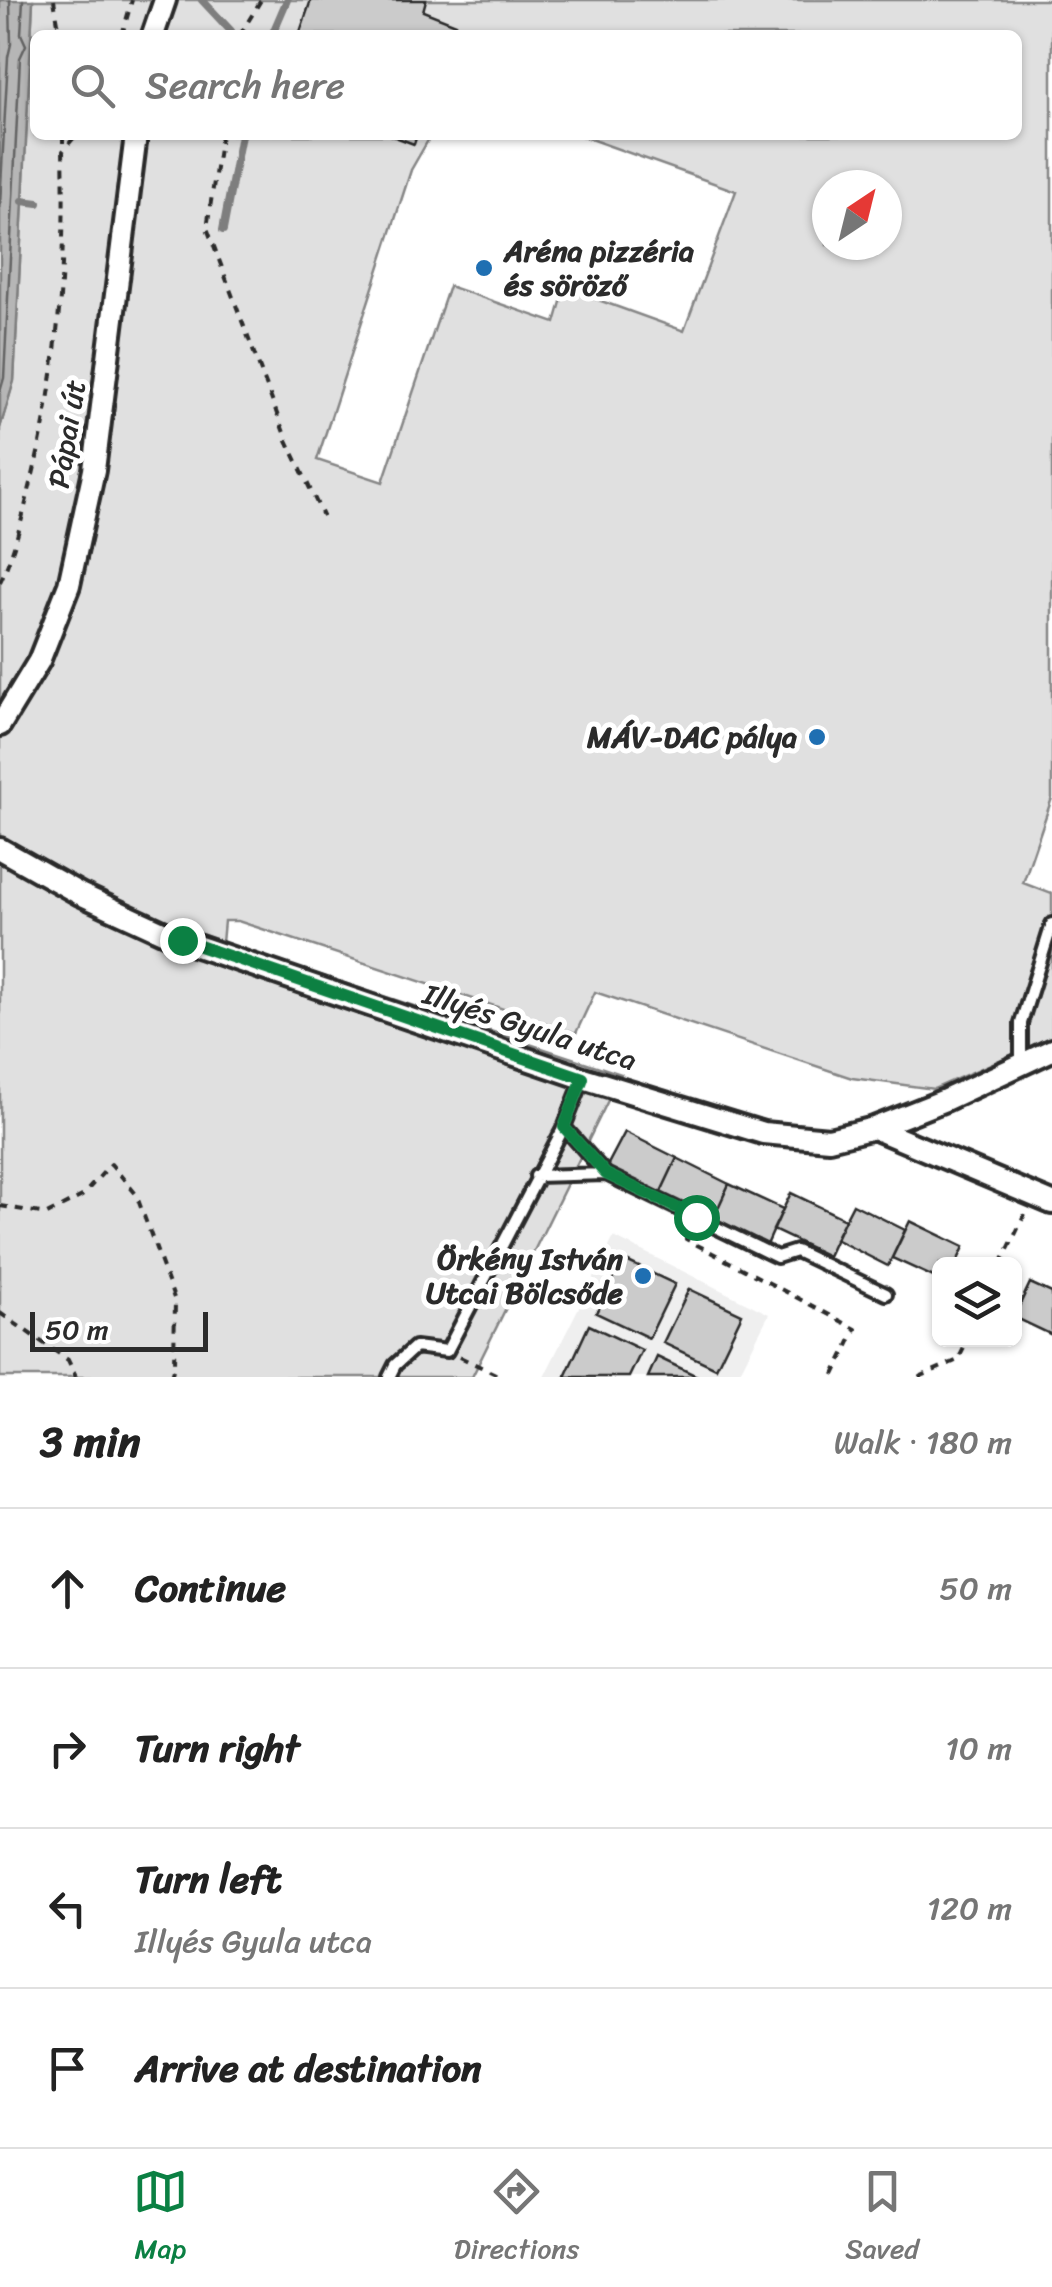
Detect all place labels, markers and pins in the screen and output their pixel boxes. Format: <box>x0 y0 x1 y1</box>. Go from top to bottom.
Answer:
place label: Aréna pizzéria és söröző <box>502 224 694 312</box>
marker: Aréna pizzéria és söröző <box>473 257 495 279</box>
place label: MÁV-DAC pálya <box>586 710 797 764</box>
marker: MÁV-DAC pálya <box>806 726 828 748</box>
place label: Örkény István Utcai Bölcsőde <box>426 1232 624 1320</box>
marker: Örkény István Utcai Bölcsőde <box>632 1265 654 1287</box>

